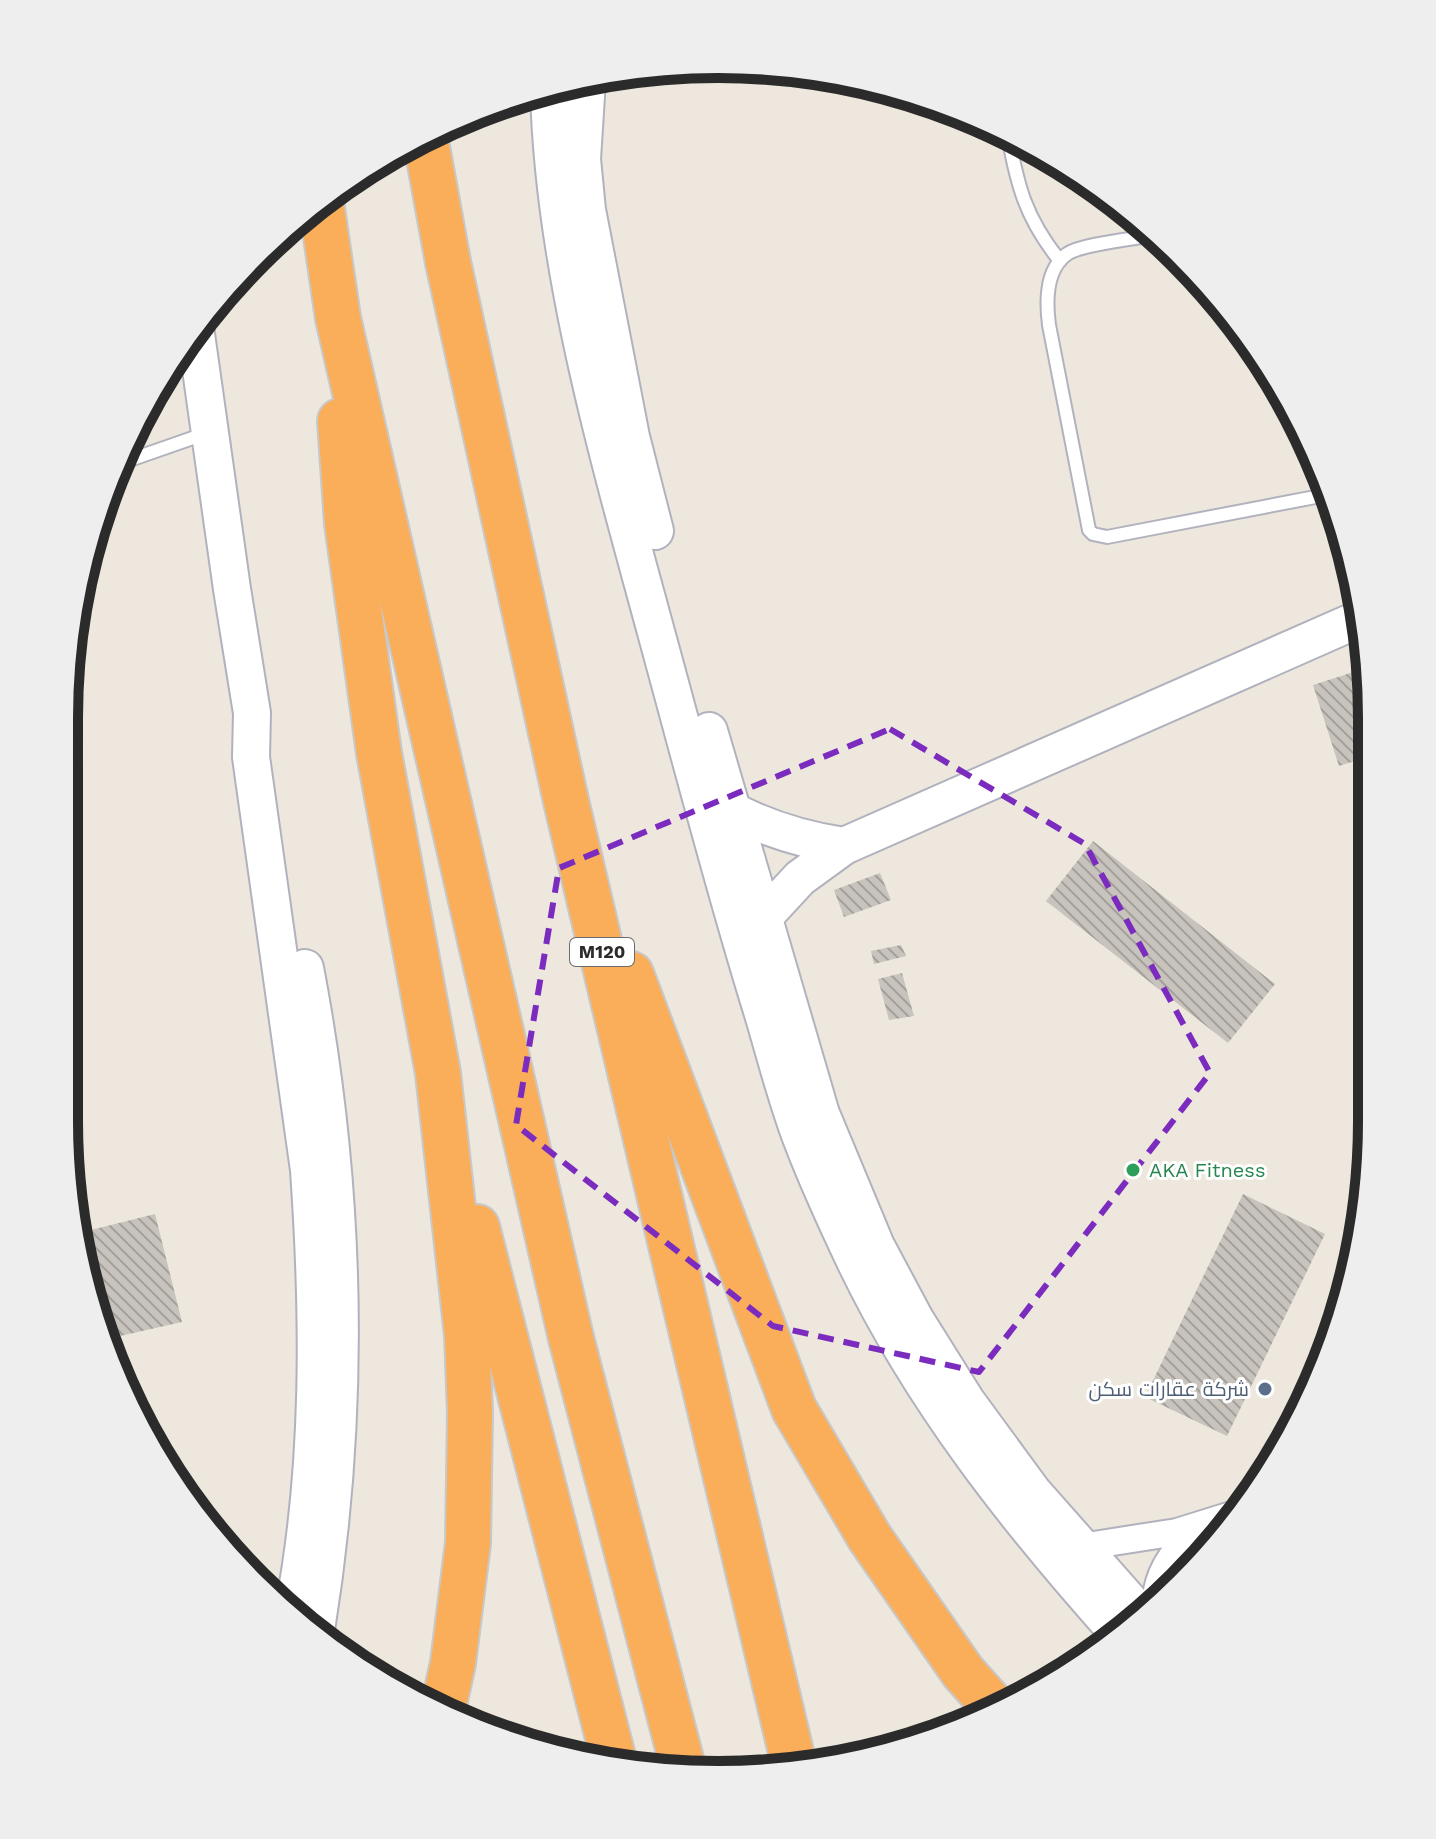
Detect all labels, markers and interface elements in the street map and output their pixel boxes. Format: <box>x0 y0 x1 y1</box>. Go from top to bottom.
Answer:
road number: M120 <box>570 938 634 966</box>
place label: AKA Fitness <box>1149 1158 1265 1182</box>
marker: AKA Fitness <box>1124 1161 1142 1179</box>
place label: شركة عقارات سكن <box>1088 1377 1249 1402</box>
marker: شركة عقارات سكن <box>1256 1380 1274 1398</box>

